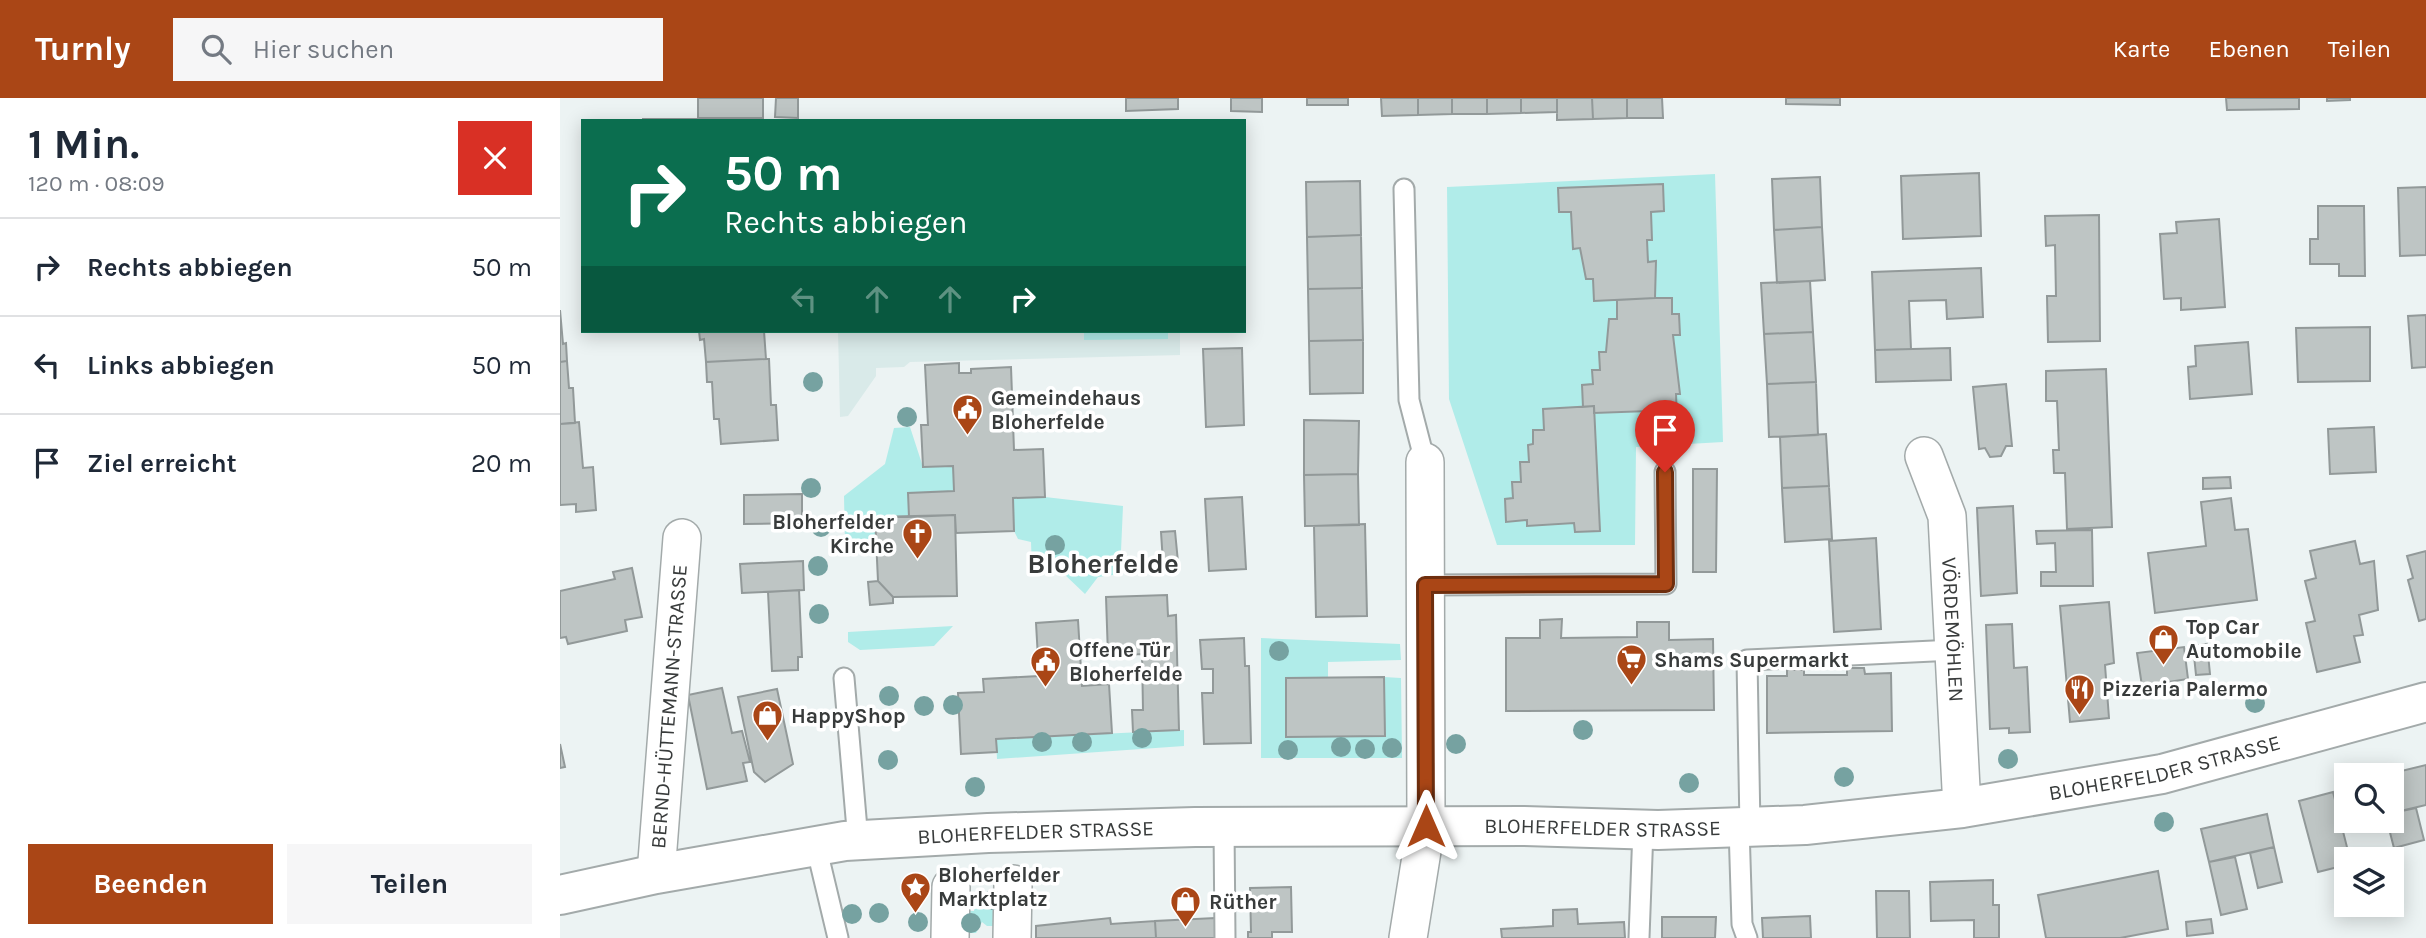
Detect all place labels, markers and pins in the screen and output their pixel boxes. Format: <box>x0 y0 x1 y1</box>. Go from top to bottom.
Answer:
place label: Gemeindehaus Bloherfelde <box>991 386 1141 434</box>
public building icon: Gemeindehaus Bloherfelde <box>951 393 985 437</box>
pin <box>1635 400 1695 472</box>
place label: Bloherfelder Kirche <box>772 510 895 558</box>
church icon: Bloherfelder Kirche <box>900 517 934 561</box>
place label: Top Car Automobile <box>2186 615 2302 663</box>
shop icon: Top Car Automobile <box>2146 622 2180 666</box>
place label: Offene Tür Bloherfelde <box>1069 638 1183 686</box>
supermarket icon: Shams Supermarkt <box>1614 643 1648 687</box>
public building icon: Offene Tür Bloherfelde <box>1029 645 1063 689</box>
place label: Shams Supermarkt <box>1654 648 1849 672</box>
restaurant icon: Pizzeria Palermo <box>2062 672 2096 716</box>
place label: Pizzeria Palermo <box>2102 677 2268 701</box>
shop icon: HappyShop <box>751 699 785 743</box>
place label: HappyShop <box>791 704 905 728</box>
place label: Bloherfelder Marktplatz <box>938 863 1061 911</box>
place icon: Bloherfelder Marktplatz <box>898 870 932 914</box>
shop icon: Rüther <box>1169 885 1203 929</box>
place label: Rüther <box>1209 890 1277 914</box>

